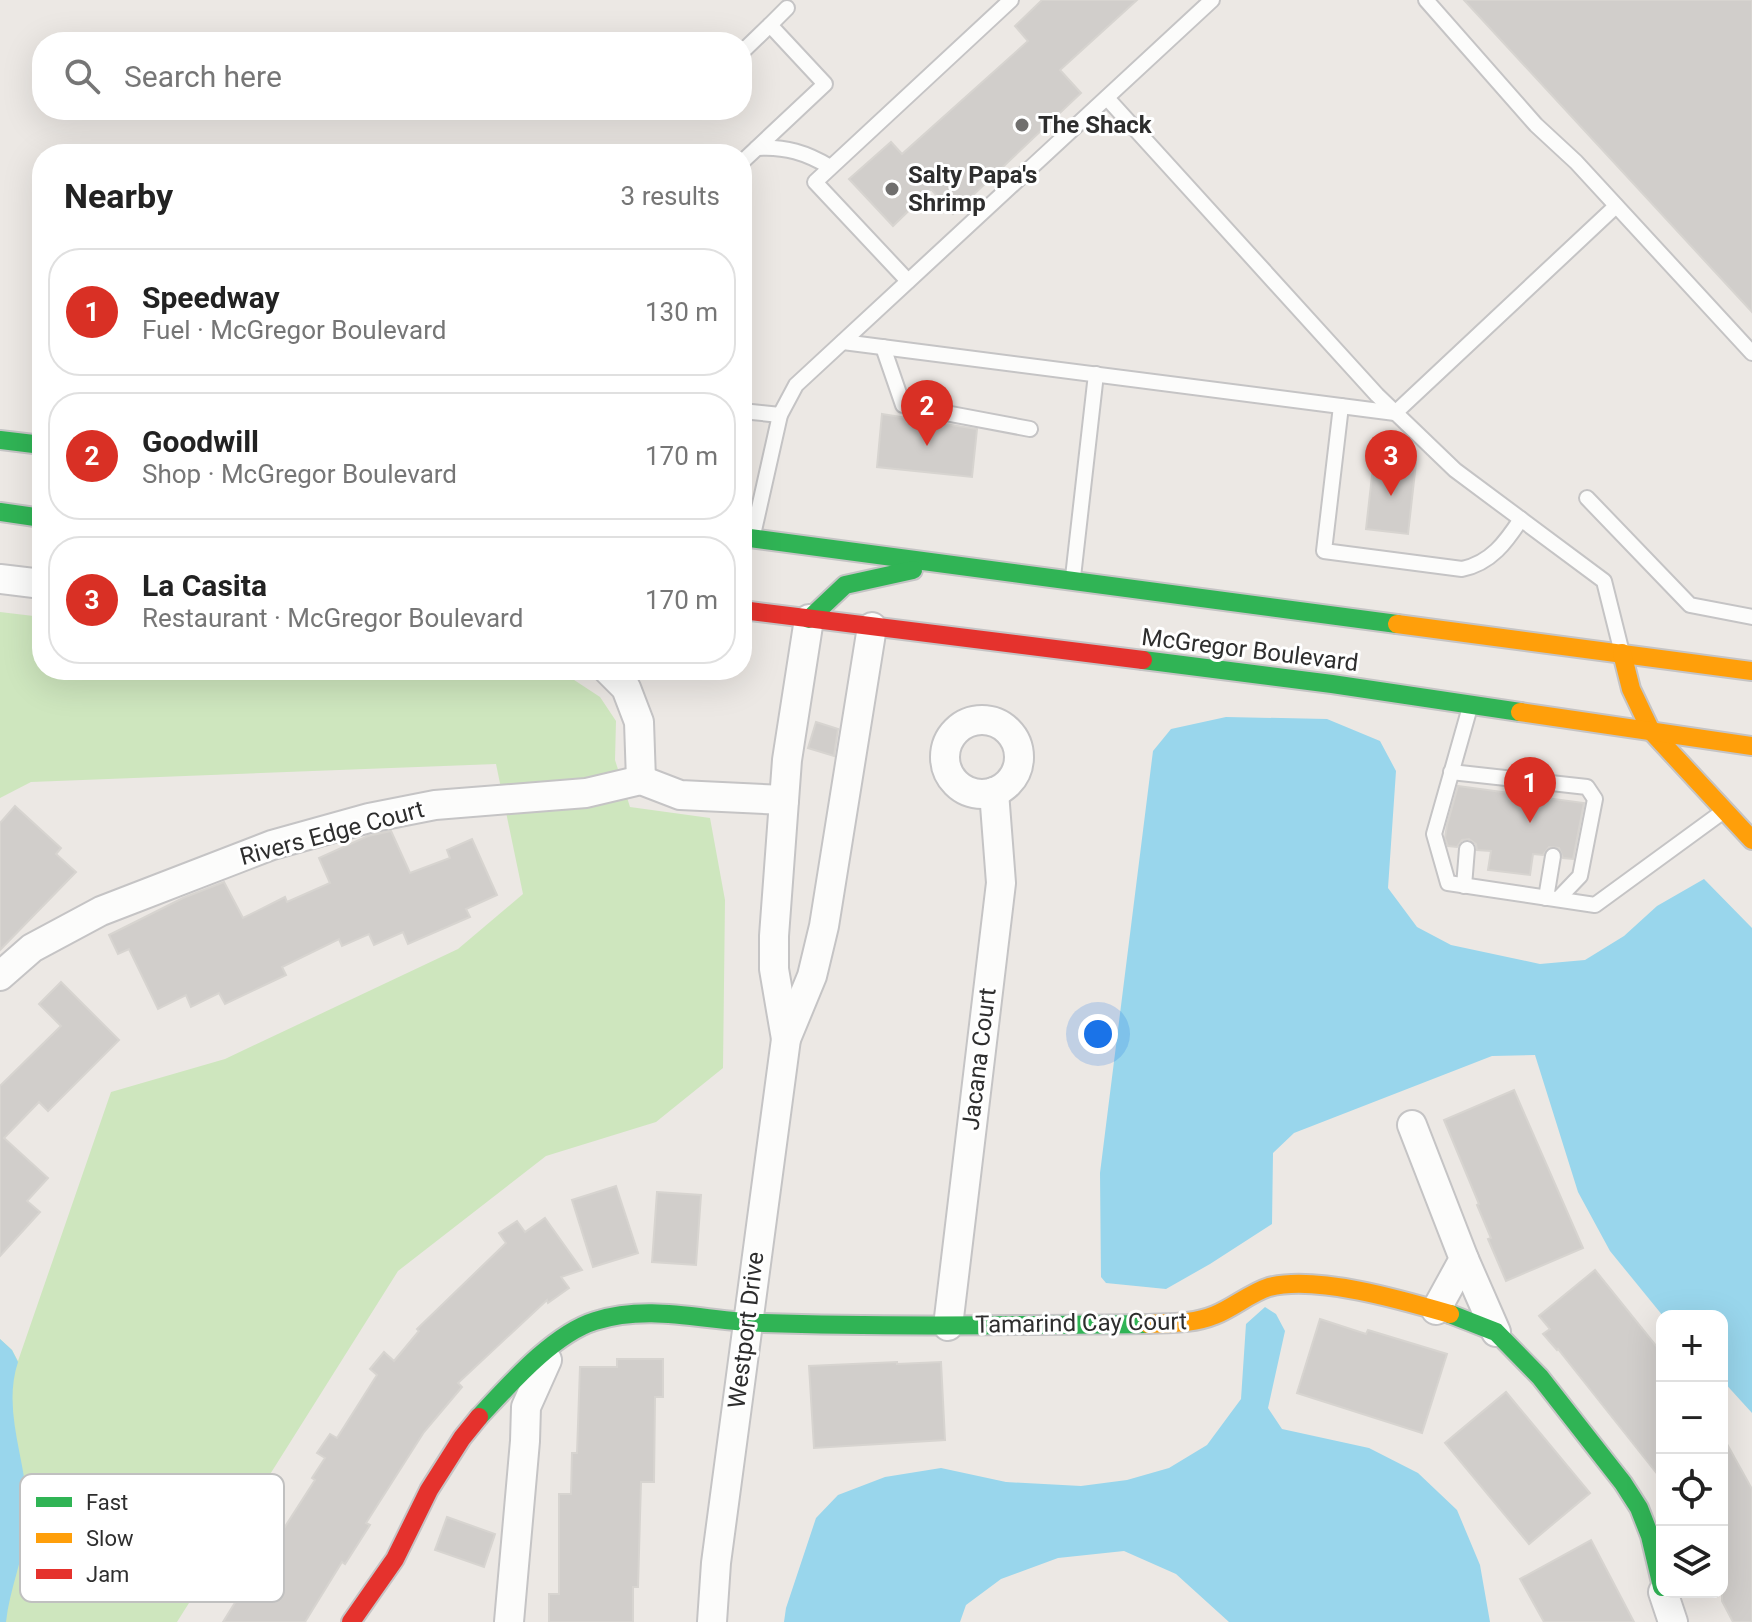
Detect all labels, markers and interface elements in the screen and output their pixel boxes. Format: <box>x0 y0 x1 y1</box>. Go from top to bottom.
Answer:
search box <box>32 32 752 120</box>
icon: search <box>60 54 104 98</box>
text: Search here <box>124 59 282 94</box>
place label: The Shack <box>1038 111 1153 139</box>
marker: The Shack <box>1013 116 1031 134</box>
place label: Salty Papa's Shrimp <box>908 161 1037 217</box>
text: Nearby <box>64 176 173 216</box>
marker: Salty Papa's Shrimp <box>883 180 901 198</box>
text: 3 results <box>621 181 720 211</box>
text: Speedway <box>142 280 280 315</box>
text: 1 <box>85 297 99 327</box>
text: 130 m <box>645 297 718 327</box>
text: Fuel · McGregor Boulevard <box>142 315 446 345</box>
pin: 2 <box>901 380 953 446</box>
text: Goodwill <box>142 424 259 459</box>
pin: 3 <box>1365 430 1417 496</box>
text: 2 <box>85 441 99 471</box>
text: 170 m <box>645 441 718 471</box>
text: Shop · McGregor Boulevard <box>142 459 457 489</box>
text: La Casita <box>142 568 267 603</box>
text: 3 <box>85 585 99 615</box>
text: 170 m <box>645 585 718 615</box>
text: Restaurant · McGregor Boulevard <box>142 603 523 633</box>
street label: McGregor Boulevard <box>1140 623 1360 677</box>
pin: 1 <box>1504 757 1556 823</box>
street label: Rivers Edge Court <box>237 795 427 871</box>
street label: Jacana Court <box>956 986 1002 1132</box>
your location <box>1078 1014 1118 1054</box>
street label: Westport Drive <box>723 1250 769 1410</box>
street label: Tamarind Cay Court <box>975 1307 1187 1339</box>
map controls <box>1656 1310 1728 1598</box>
button: + <box>1656 1310 1728 1382</box>
button: − <box>1656 1382 1728 1454</box>
button: locate <box>1656 1454 1728 1526</box>
legend <box>20 1474 284 1602</box>
text: Fast <box>86 1490 128 1515</box>
text: Slow <box>86 1526 134 1551</box>
button: layers <box>1656 1526 1728 1598</box>
text: Jam <box>86 1562 129 1587</box>

